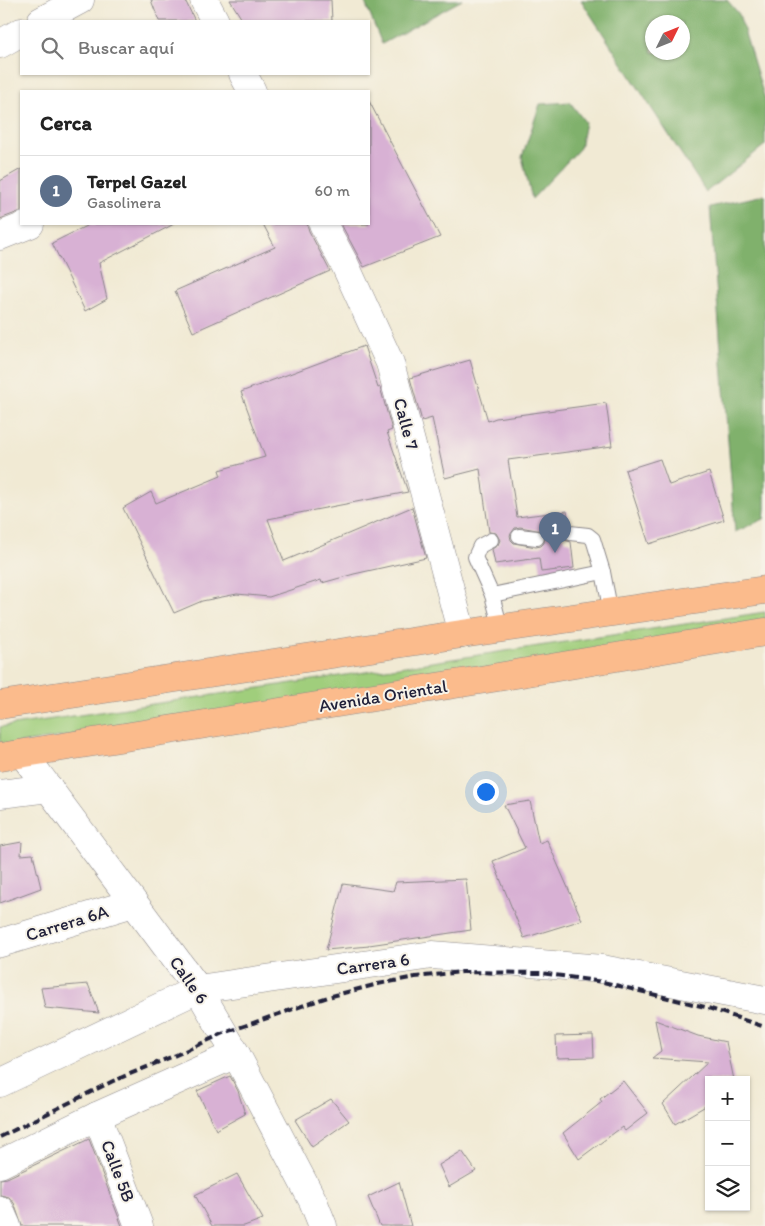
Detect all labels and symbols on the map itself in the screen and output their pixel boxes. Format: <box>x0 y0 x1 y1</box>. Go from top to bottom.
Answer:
north arrow <box>645 15 690 60</box>
street label: Calle 7 <box>389 396 423 452</box>
pin: 1 <box>539 512 571 553</box>
street label: Avenida Oriental <box>317 675 449 717</box>
your location <box>473 779 499 805</box>
street label: Carrera 6A <box>23 900 111 946</box>
street label: Carrera 6 <box>335 948 411 980</box>
street label: Calle 6 <box>165 952 213 1008</box>
street label: Calle 5B <box>96 1137 140 1205</box>

